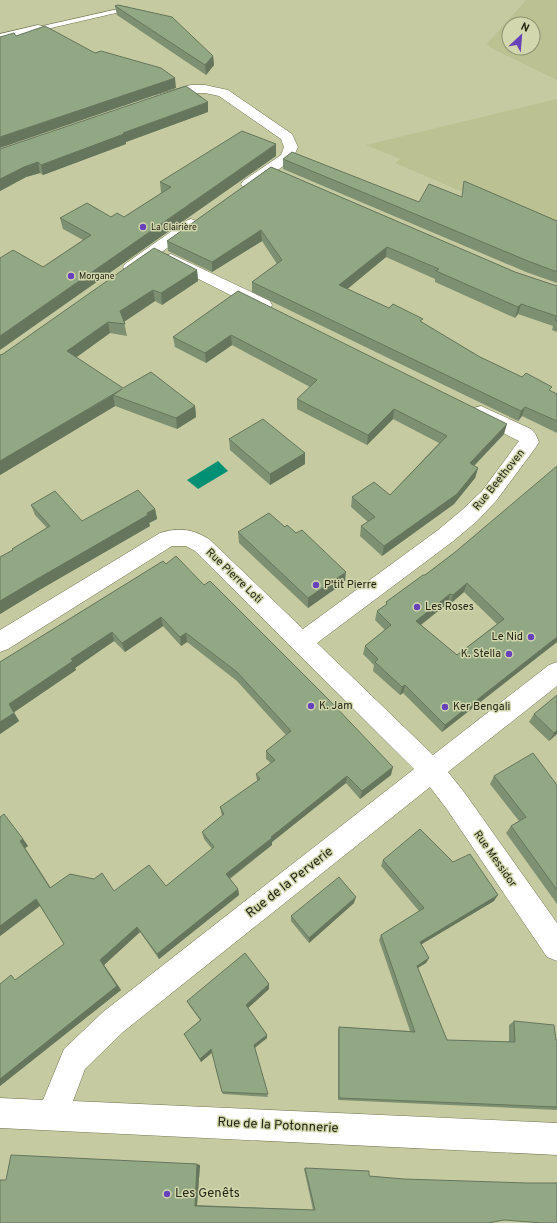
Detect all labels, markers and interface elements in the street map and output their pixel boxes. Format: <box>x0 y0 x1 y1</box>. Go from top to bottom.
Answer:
north arrow <box>501 16 541 56</box>
text: N <box>518 20 532 36</box>
marker: La Clairière <box>138 222 148 232</box>
place label: La Clairière <box>151 222 197 233</box>
marker: Morgane <box>66 271 76 281</box>
place label: Morgane <box>79 271 115 282</box>
street label: Rue Beethoven <box>470 446 528 514</box>
street label: Rue Pierre Loti <box>203 546 265 606</box>
place label: P'tit Pierre <box>324 578 377 592</box>
marker: P'tit Pierre <box>311 580 321 590</box>
place label: Les Roses <box>425 600 474 614</box>
marker: Les Roses <box>412 602 422 612</box>
place label: Le Nid <box>492 630 523 644</box>
marker: Le Nid <box>526 632 536 642</box>
place label: K. Stella <box>461 647 501 661</box>
marker: K. Stella <box>504 649 514 659</box>
place label: K. Jam <box>319 699 353 713</box>
place label: Ker Bengali <box>453 700 510 714</box>
marker: K. Jam <box>306 701 316 711</box>
marker: Ker Bengali <box>440 702 450 712</box>
street label: Rue Messidor <box>470 828 520 891</box>
street label: Rue de la Perverie <box>243 844 337 922</box>
street label: Rue de la Potonnerie <box>217 1115 339 1137</box>
place label: Les Genêts <box>175 1186 240 1202</box>
marker: Les Genêts <box>162 1189 172 1199</box>

